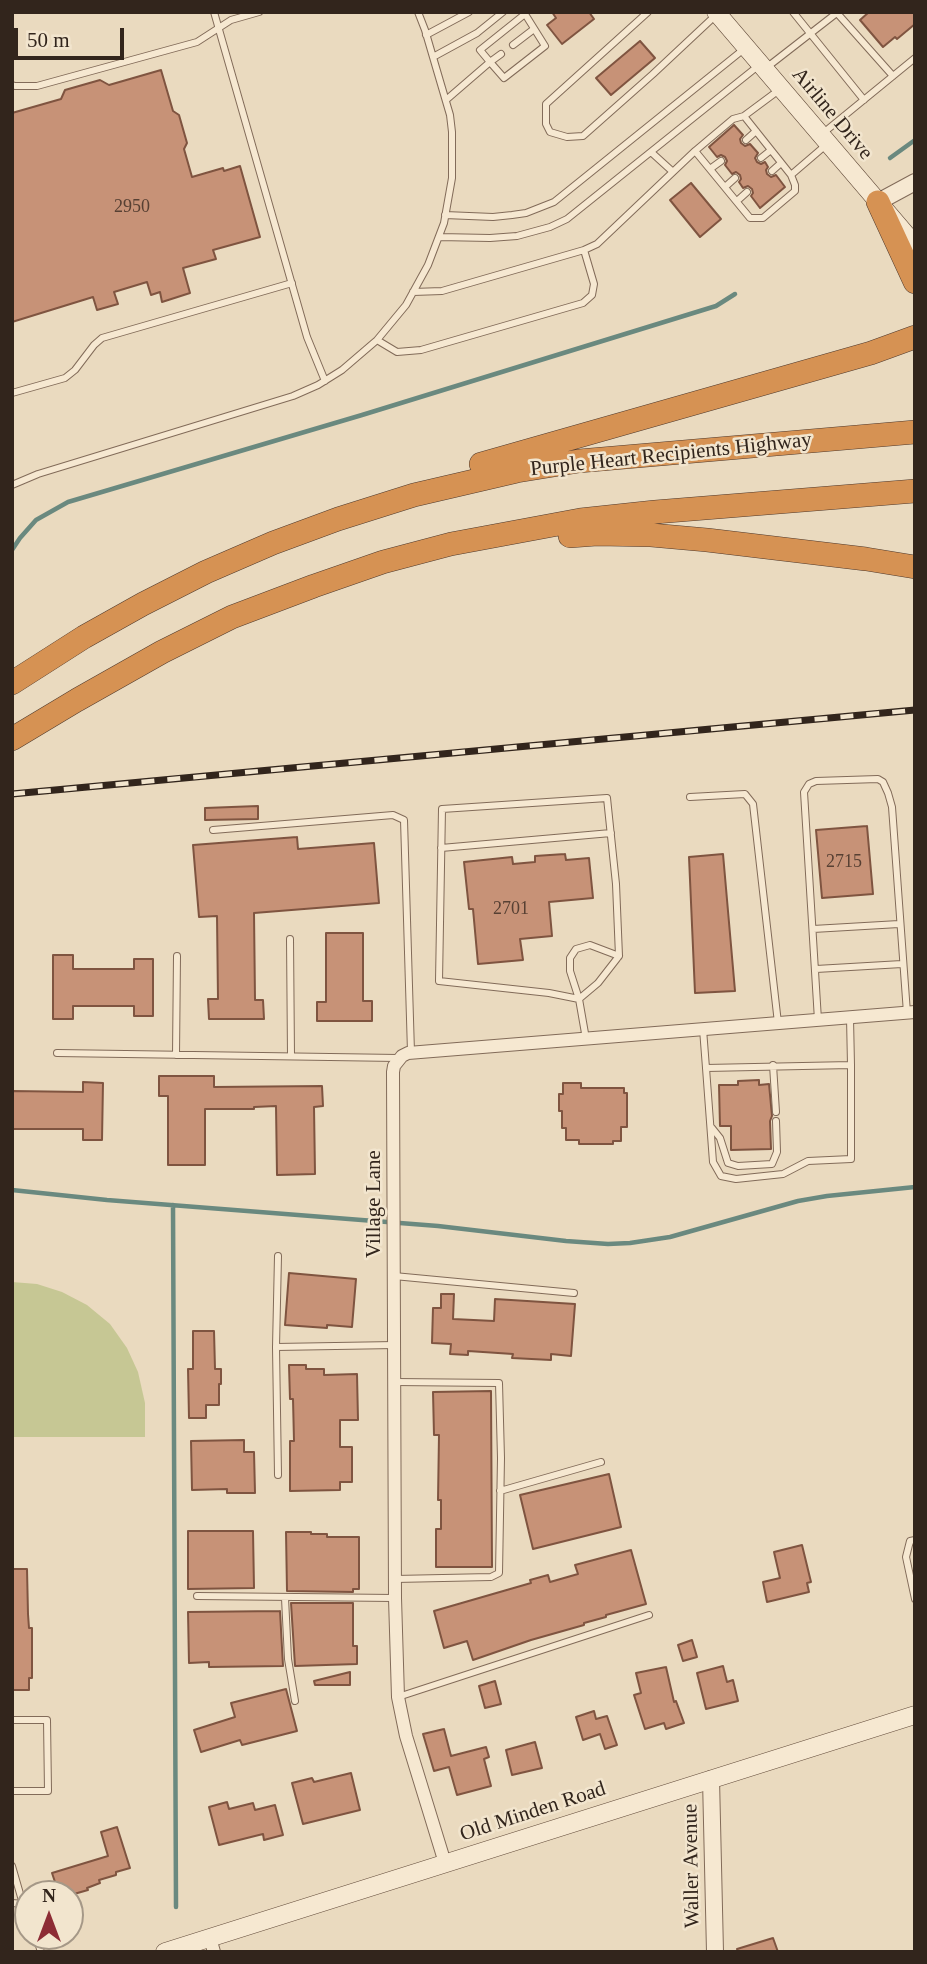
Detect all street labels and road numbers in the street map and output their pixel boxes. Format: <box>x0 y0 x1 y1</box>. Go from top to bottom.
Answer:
street label: Airline Drive <box>786 63 878 165</box>
street label: Purple Heart Recipients Highway <box>529 428 813 482</box>
street label: Village Lane <box>361 1150 387 1258</box>
street label: Old Minden Road <box>457 1777 609 1847</box>
street label: Waller Avenue <box>678 1804 706 1928</box>

